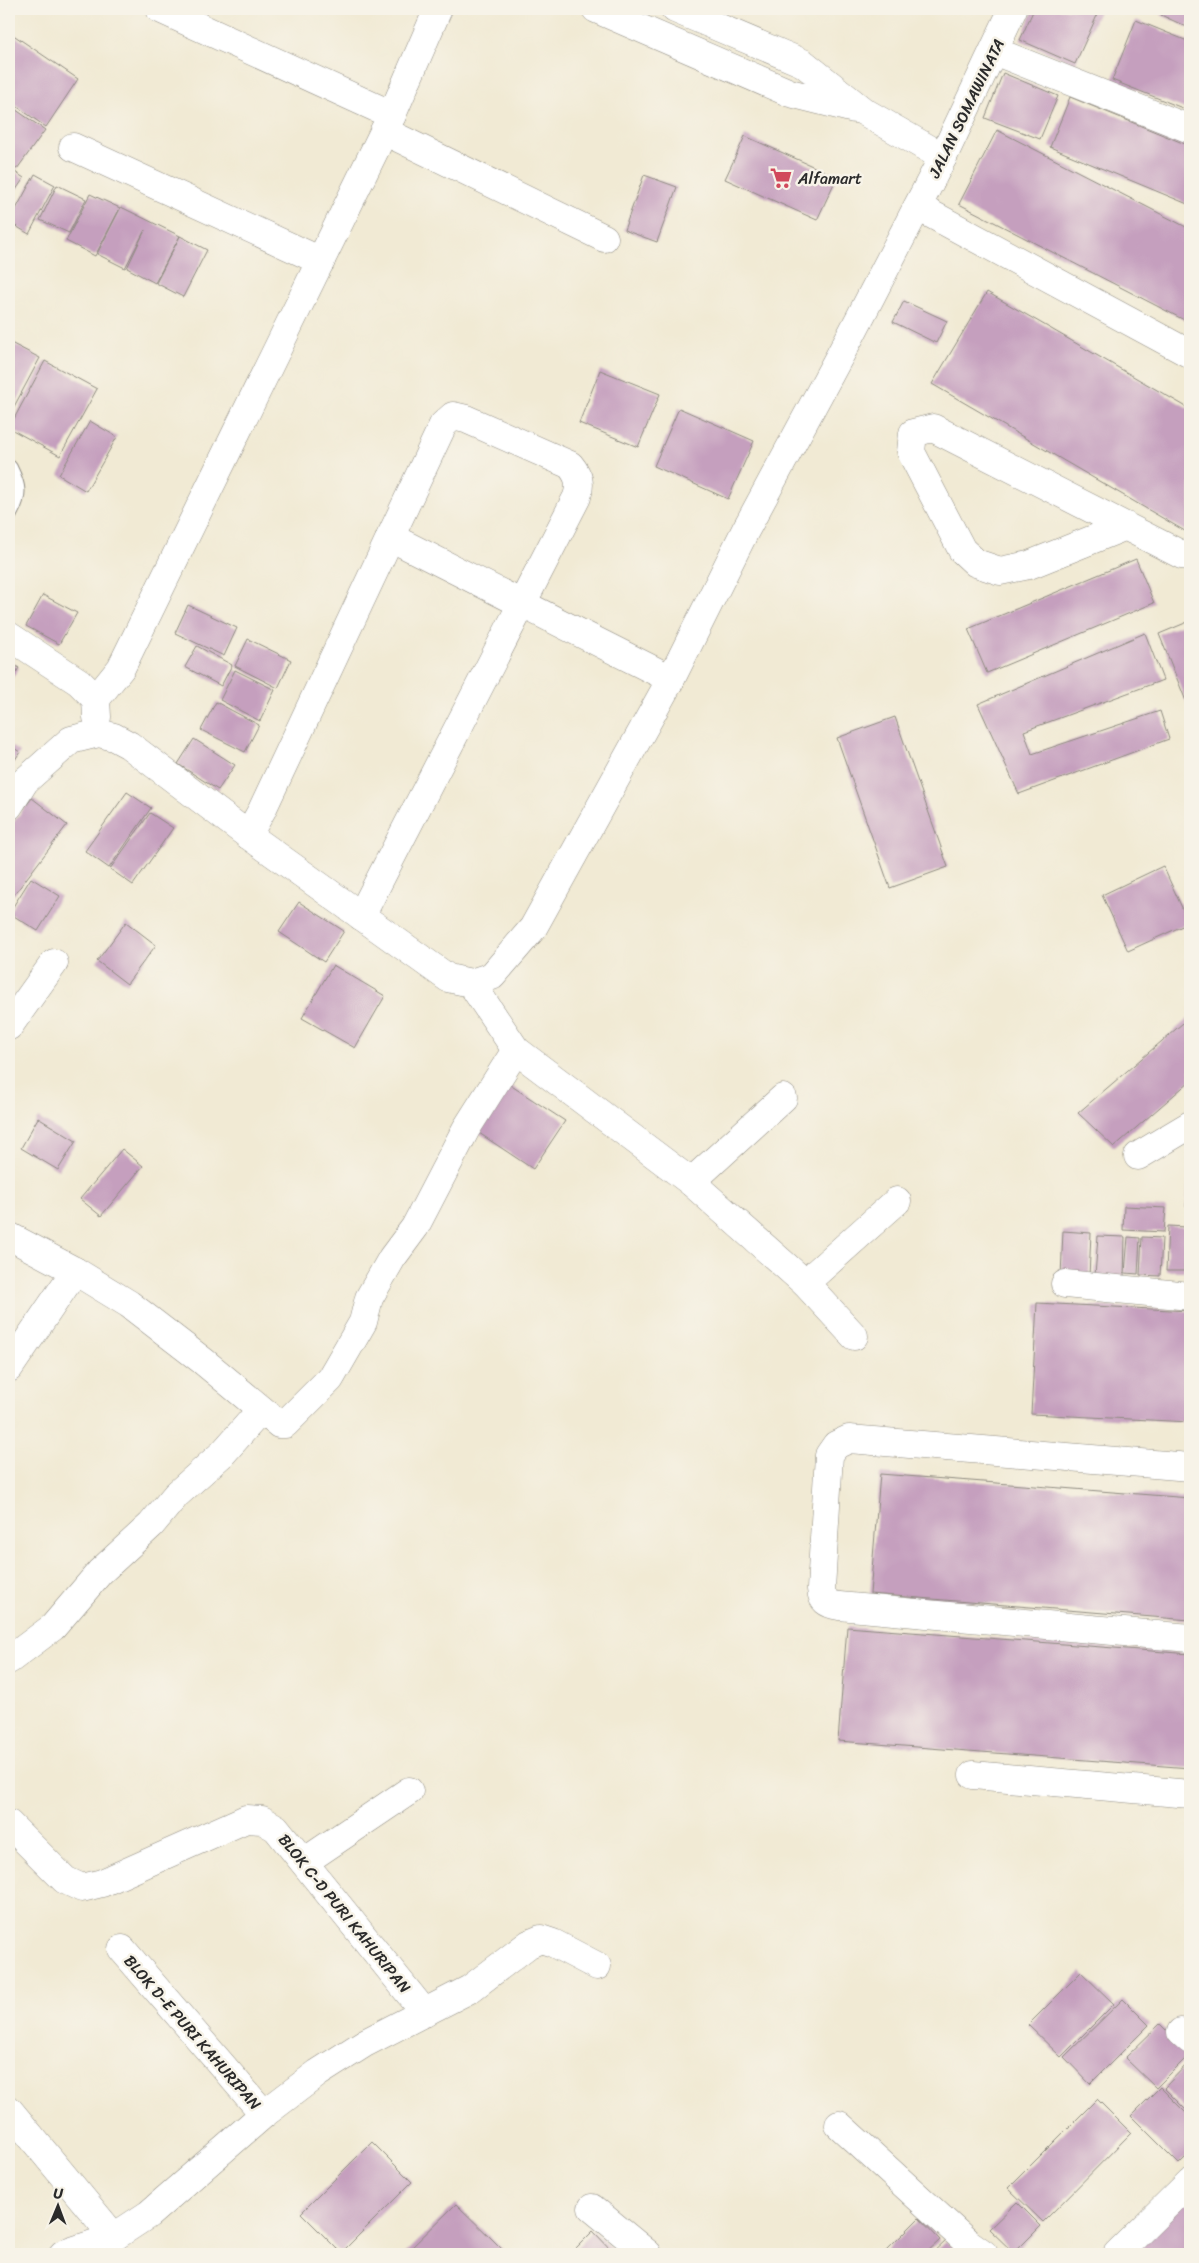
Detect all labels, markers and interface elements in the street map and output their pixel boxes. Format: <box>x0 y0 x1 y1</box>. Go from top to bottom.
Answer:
street label: JALAN SOMAWINATA <box>920 34 1013 184</box>
place label: Alfamart <box>797 164 862 193</box>
supermarket icon: Alfamart <box>768 165 794 191</box>
street label: BLOK C-D PURI KAHURIPAN <box>271 1827 419 2000</box>
street label: BLOK D-E PURI KAHURIPAN <box>117 1948 269 2117</box>
north arrow <box>32 2180 82 2230</box>
text: U <box>53 2181 64 2206</box>

